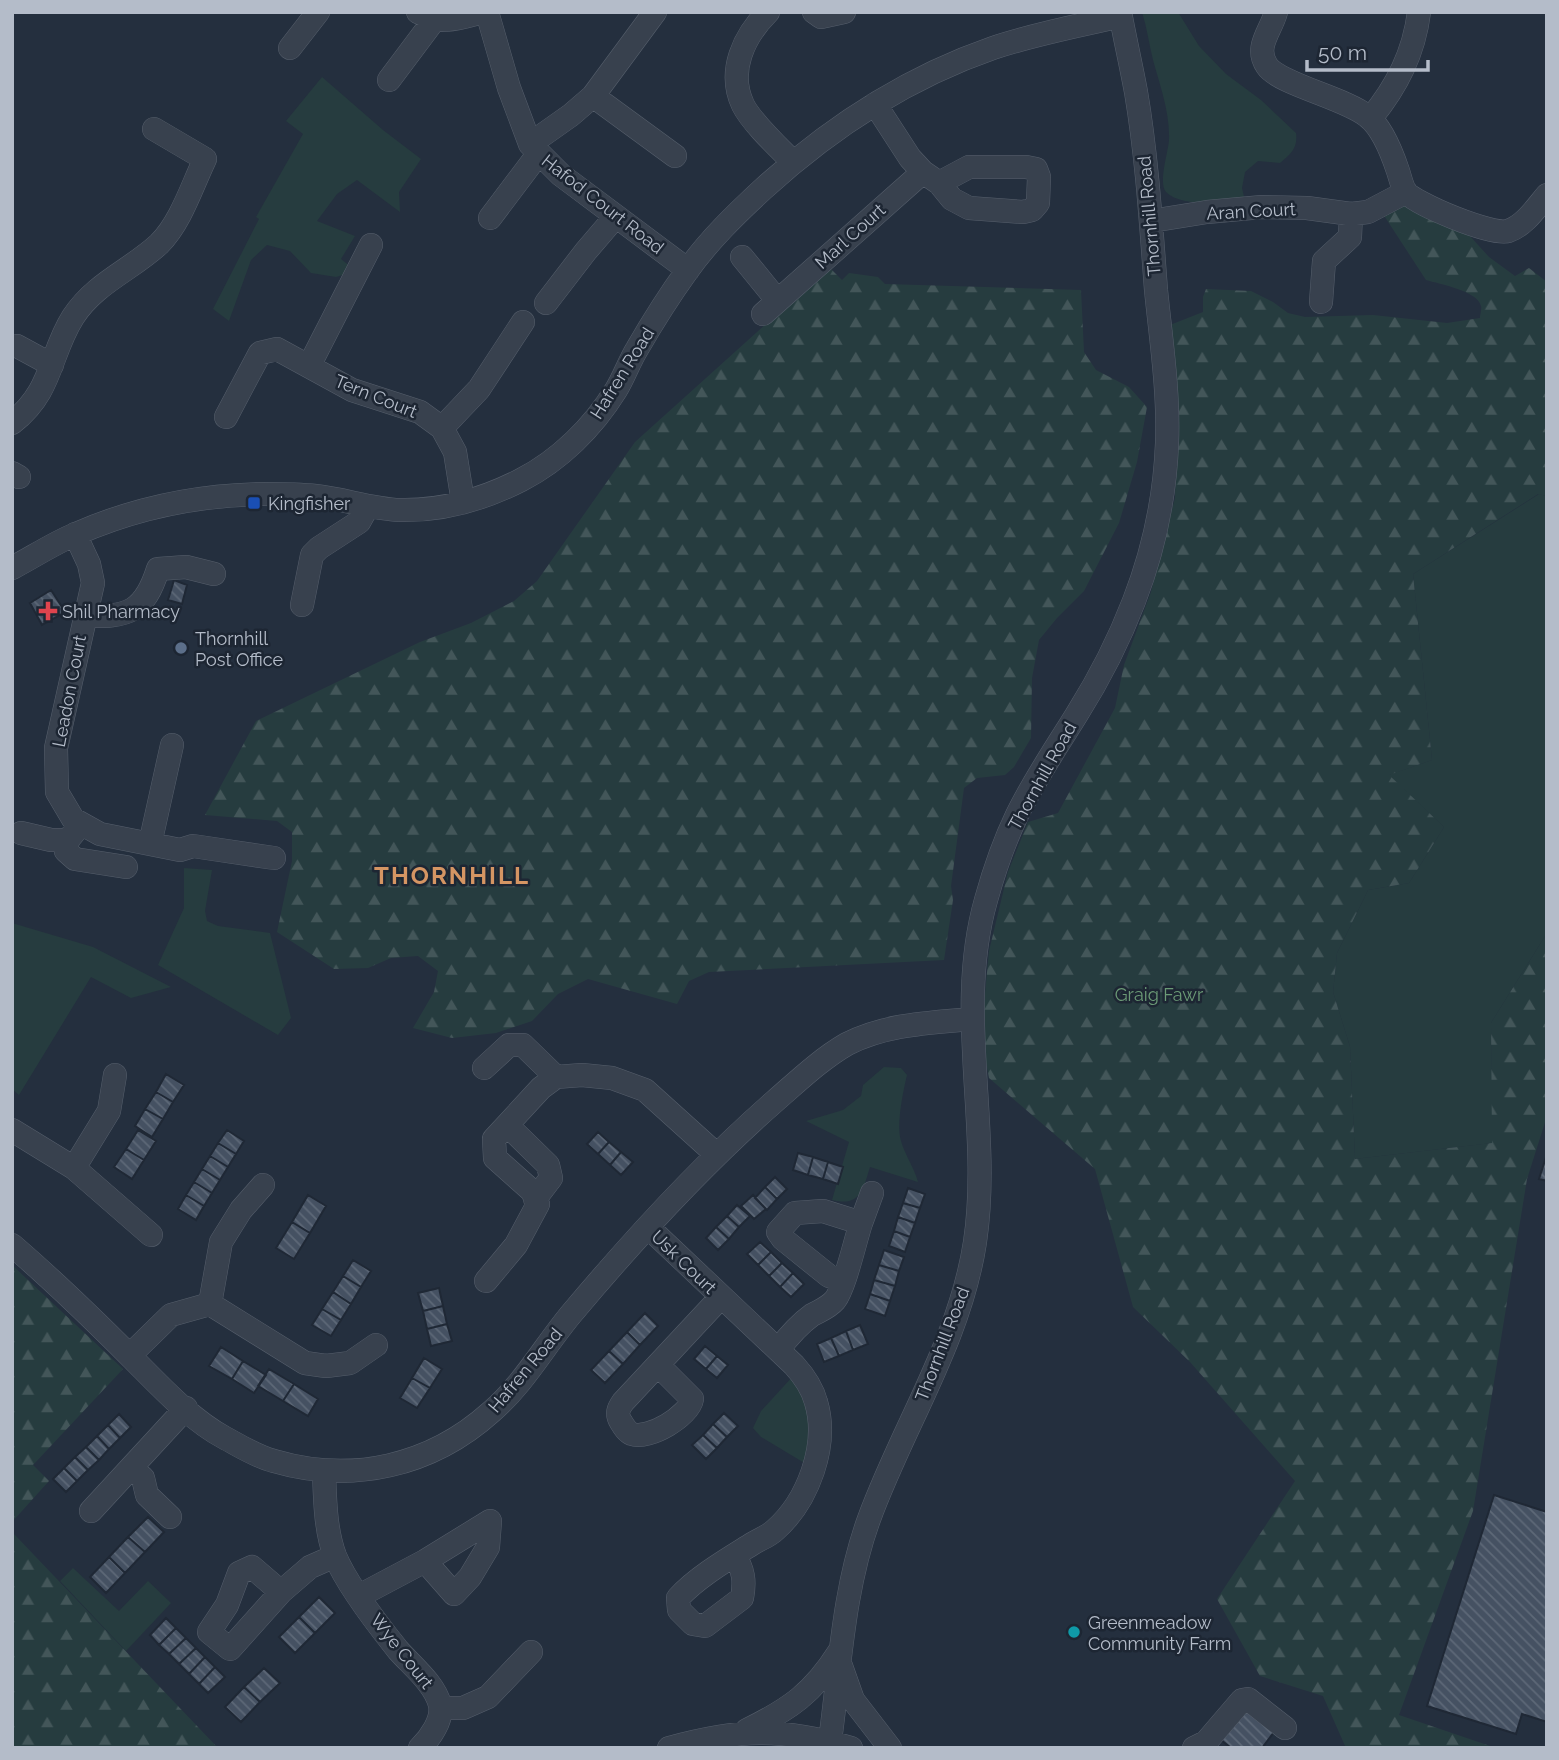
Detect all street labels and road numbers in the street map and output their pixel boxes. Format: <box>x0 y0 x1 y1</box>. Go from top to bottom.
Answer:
street label: Hafod Court Road <box>538 150 668 258</box>
street label: Thornhill Road <box>1133 155 1165 277</box>
street label: Aran Court <box>1206 198 1296 224</box>
street label: Marl Court <box>811 199 889 273</box>
street label: Hafren Road <box>586 323 658 423</box>
street label: Tern Court <box>332 370 420 422</box>
street label: Leadon Court <box>48 633 90 749</box>
street label: Thornhill Road <box>1004 718 1080 834</box>
street label: Usk Court <box>647 1226 721 1298</box>
street label: Thornhill Road <box>911 1284 973 1404</box>
street label: Hafren Road <box>484 1324 566 1416</box>
street label: Wye Court <box>366 1609 438 1693</box>

